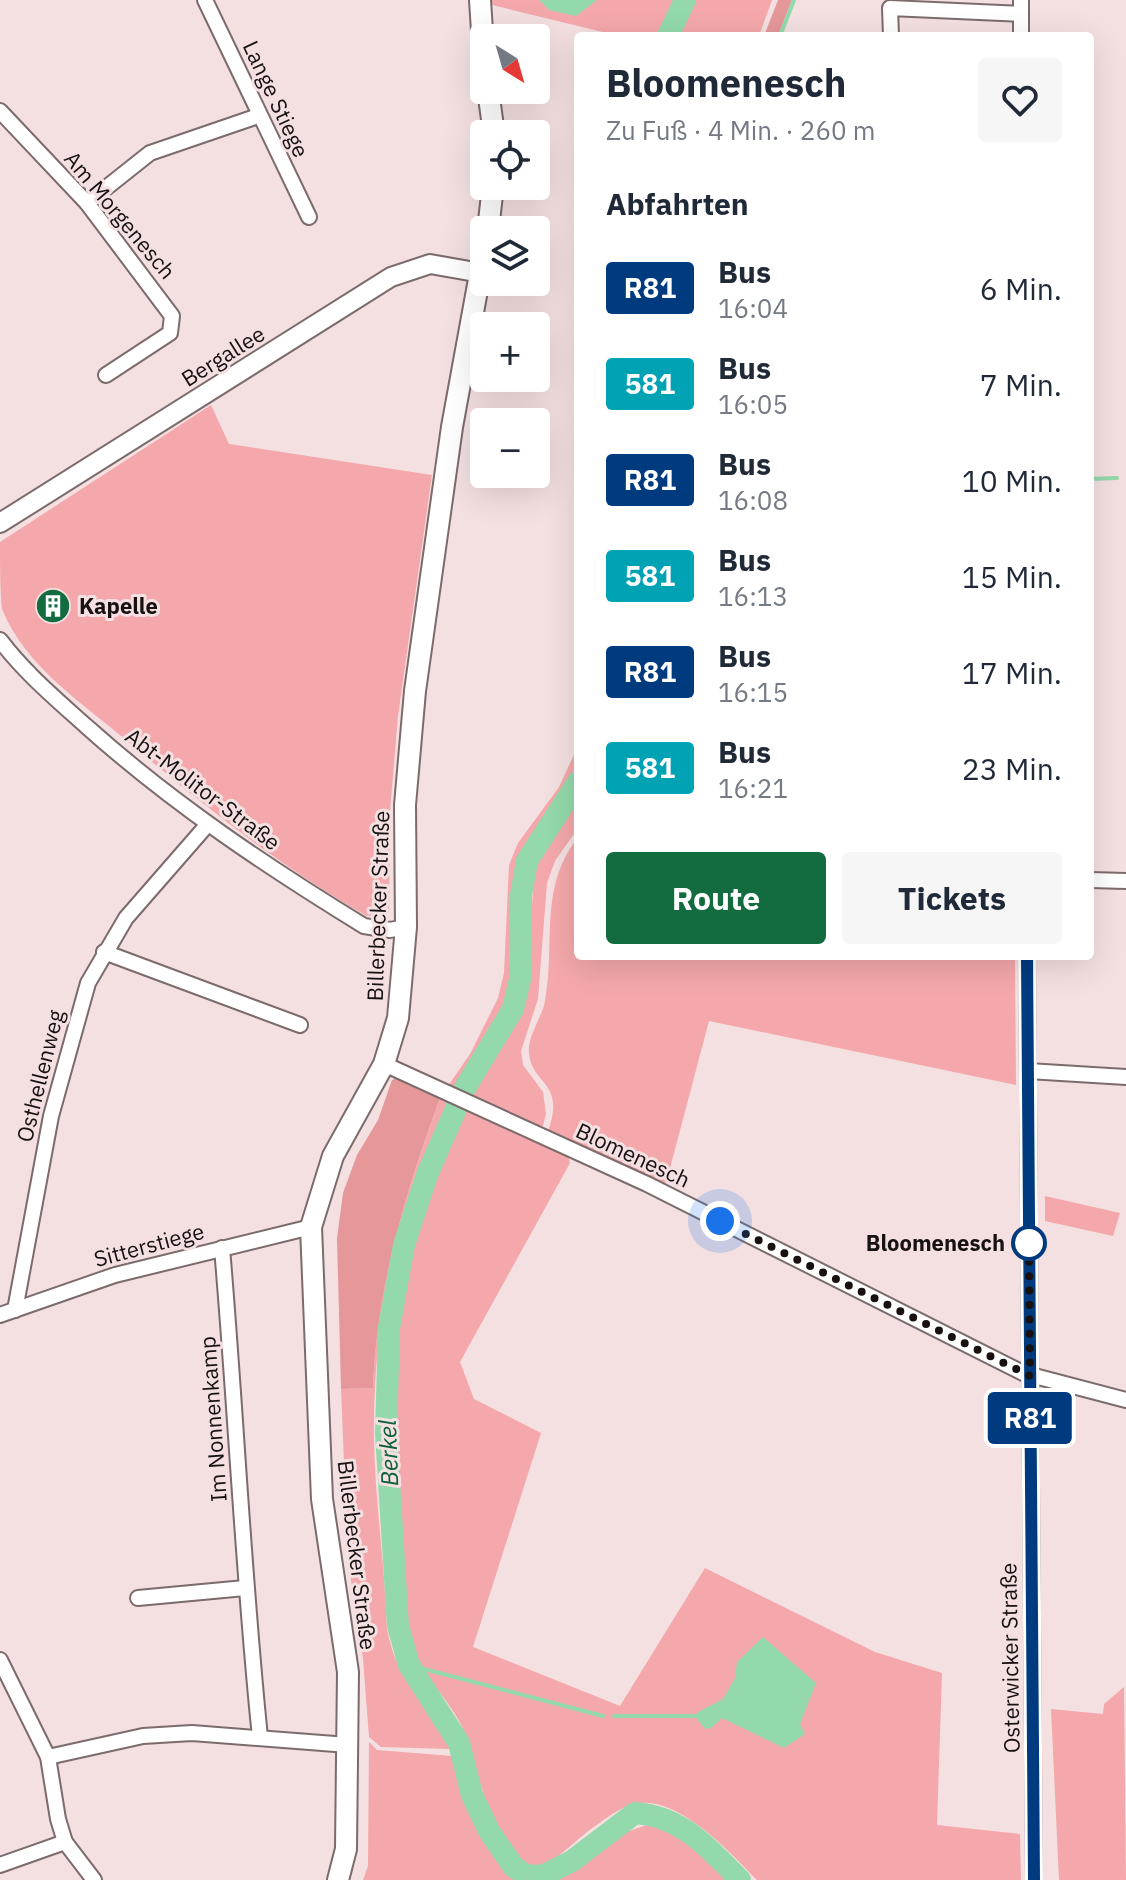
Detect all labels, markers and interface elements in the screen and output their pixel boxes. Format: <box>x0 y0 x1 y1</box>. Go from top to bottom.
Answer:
north arrow <box>470 24 550 104</box>
map controls <box>470 24 550 488</box>
street label: Lange Stiege <box>237 36 316 162</box>
text: Bloomenesch <box>606 58 847 107</box>
button: heart <box>978 58 1062 142</box>
text: Zu Fuß · 4 Min. · 260 m <box>606 113 875 147</box>
button: locate <box>470 120 550 200</box>
street label: Am Morgenesch <box>58 145 182 285</box>
text: Abfahrten <box>606 184 749 223</box>
button: layers <box>470 216 550 296</box>
text: Bus <box>718 252 771 291</box>
text: R81 <box>624 269 676 306</box>
text: 6 Min. <box>980 269 1062 308</box>
text: 16:04 <box>718 291 788 325</box>
button: + <box>470 312 550 392</box>
street label: Bergallee <box>175 319 270 393</box>
text: Bus <box>718 348 771 387</box>
text: 581 <box>625 365 675 402</box>
text: 7 Min. <box>980 365 1062 404</box>
text: 16:05 <box>718 387 788 421</box>
button: − <box>470 408 550 488</box>
text: Bus <box>718 444 771 483</box>
text: R81 <box>624 461 676 498</box>
text: 10 Min. <box>962 461 1062 500</box>
text: 16:08 <box>718 483 788 517</box>
text: Bus <box>718 540 771 579</box>
text: 581 <box>625 557 675 594</box>
text: 15 Min. <box>962 557 1062 596</box>
text: 16:13 <box>718 579 788 613</box>
building icon: Kapelle <box>34 587 72 625</box>
place label: Kapelle <box>79 591 158 620</box>
text: Bus <box>718 636 771 675</box>
text: R81 <box>624 653 676 690</box>
text: 17 Min. <box>962 653 1062 692</box>
text: 16:15 <box>718 675 788 709</box>
street label: Abt-Molitor-Straße <box>120 721 287 856</box>
text: Bus <box>718 732 771 771</box>
text: 581 <box>625 749 675 786</box>
text: 23 Min. <box>962 749 1062 788</box>
text: 16:21 <box>718 771 788 805</box>
street label: Billerbecker Straße <box>360 810 395 1002</box>
button: Route <box>606 852 826 944</box>
button: Tickets <box>842 852 1062 944</box>
street label: Osthellenweg <box>9 1006 70 1145</box>
street label: Blomenesch <box>571 1115 695 1194</box>
your location <box>700 1201 740 1241</box>
street label: Sitterstiege <box>91 1216 207 1273</box>
marker: Bloomenesch <box>1012 1226 1046 1260</box>
place label: Bloomenesch <box>866 1228 1005 1257</box>
street label: Im Nonnenkamp <box>192 1335 233 1503</box>
line badge: R81 <box>984 1392 1076 1444</box>
text: R81 <box>1004 1399 1056 1436</box>
water label: Berkel <box>371 1419 405 1487</box>
street label: Billerbecker Straße <box>331 1459 384 1651</box>
street label: Osterwicker Straße <box>993 1563 1026 1753</box>

